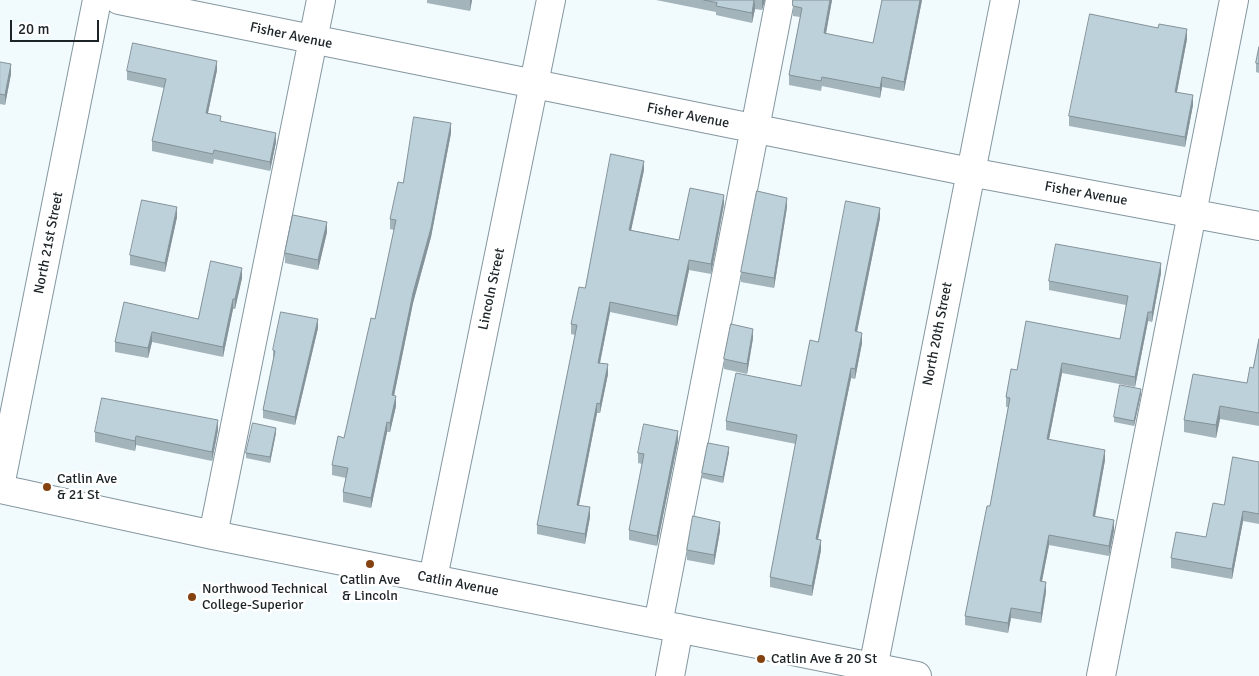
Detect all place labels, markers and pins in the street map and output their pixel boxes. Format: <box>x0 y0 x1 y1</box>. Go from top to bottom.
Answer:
place label: Catlin Ave & 21 St <box>57 471 117 504</box>
marker: Catlin Ave & 21 St <box>41 481 53 493</box>
marker: Catlin Ave & Lincoln <box>364 558 376 570</box>
place label: Catlin Ave & Lincoln <box>340 572 400 604</box>
place label: Northwood Technical College-Superior <box>202 581 328 614</box>
marker: Northwood Technical College-Superior <box>186 591 198 603</box>
place label: Catlin Ave & 20 St <box>771 651 877 667</box>
marker: Catlin Ave & 20 St <box>755 653 767 665</box>

